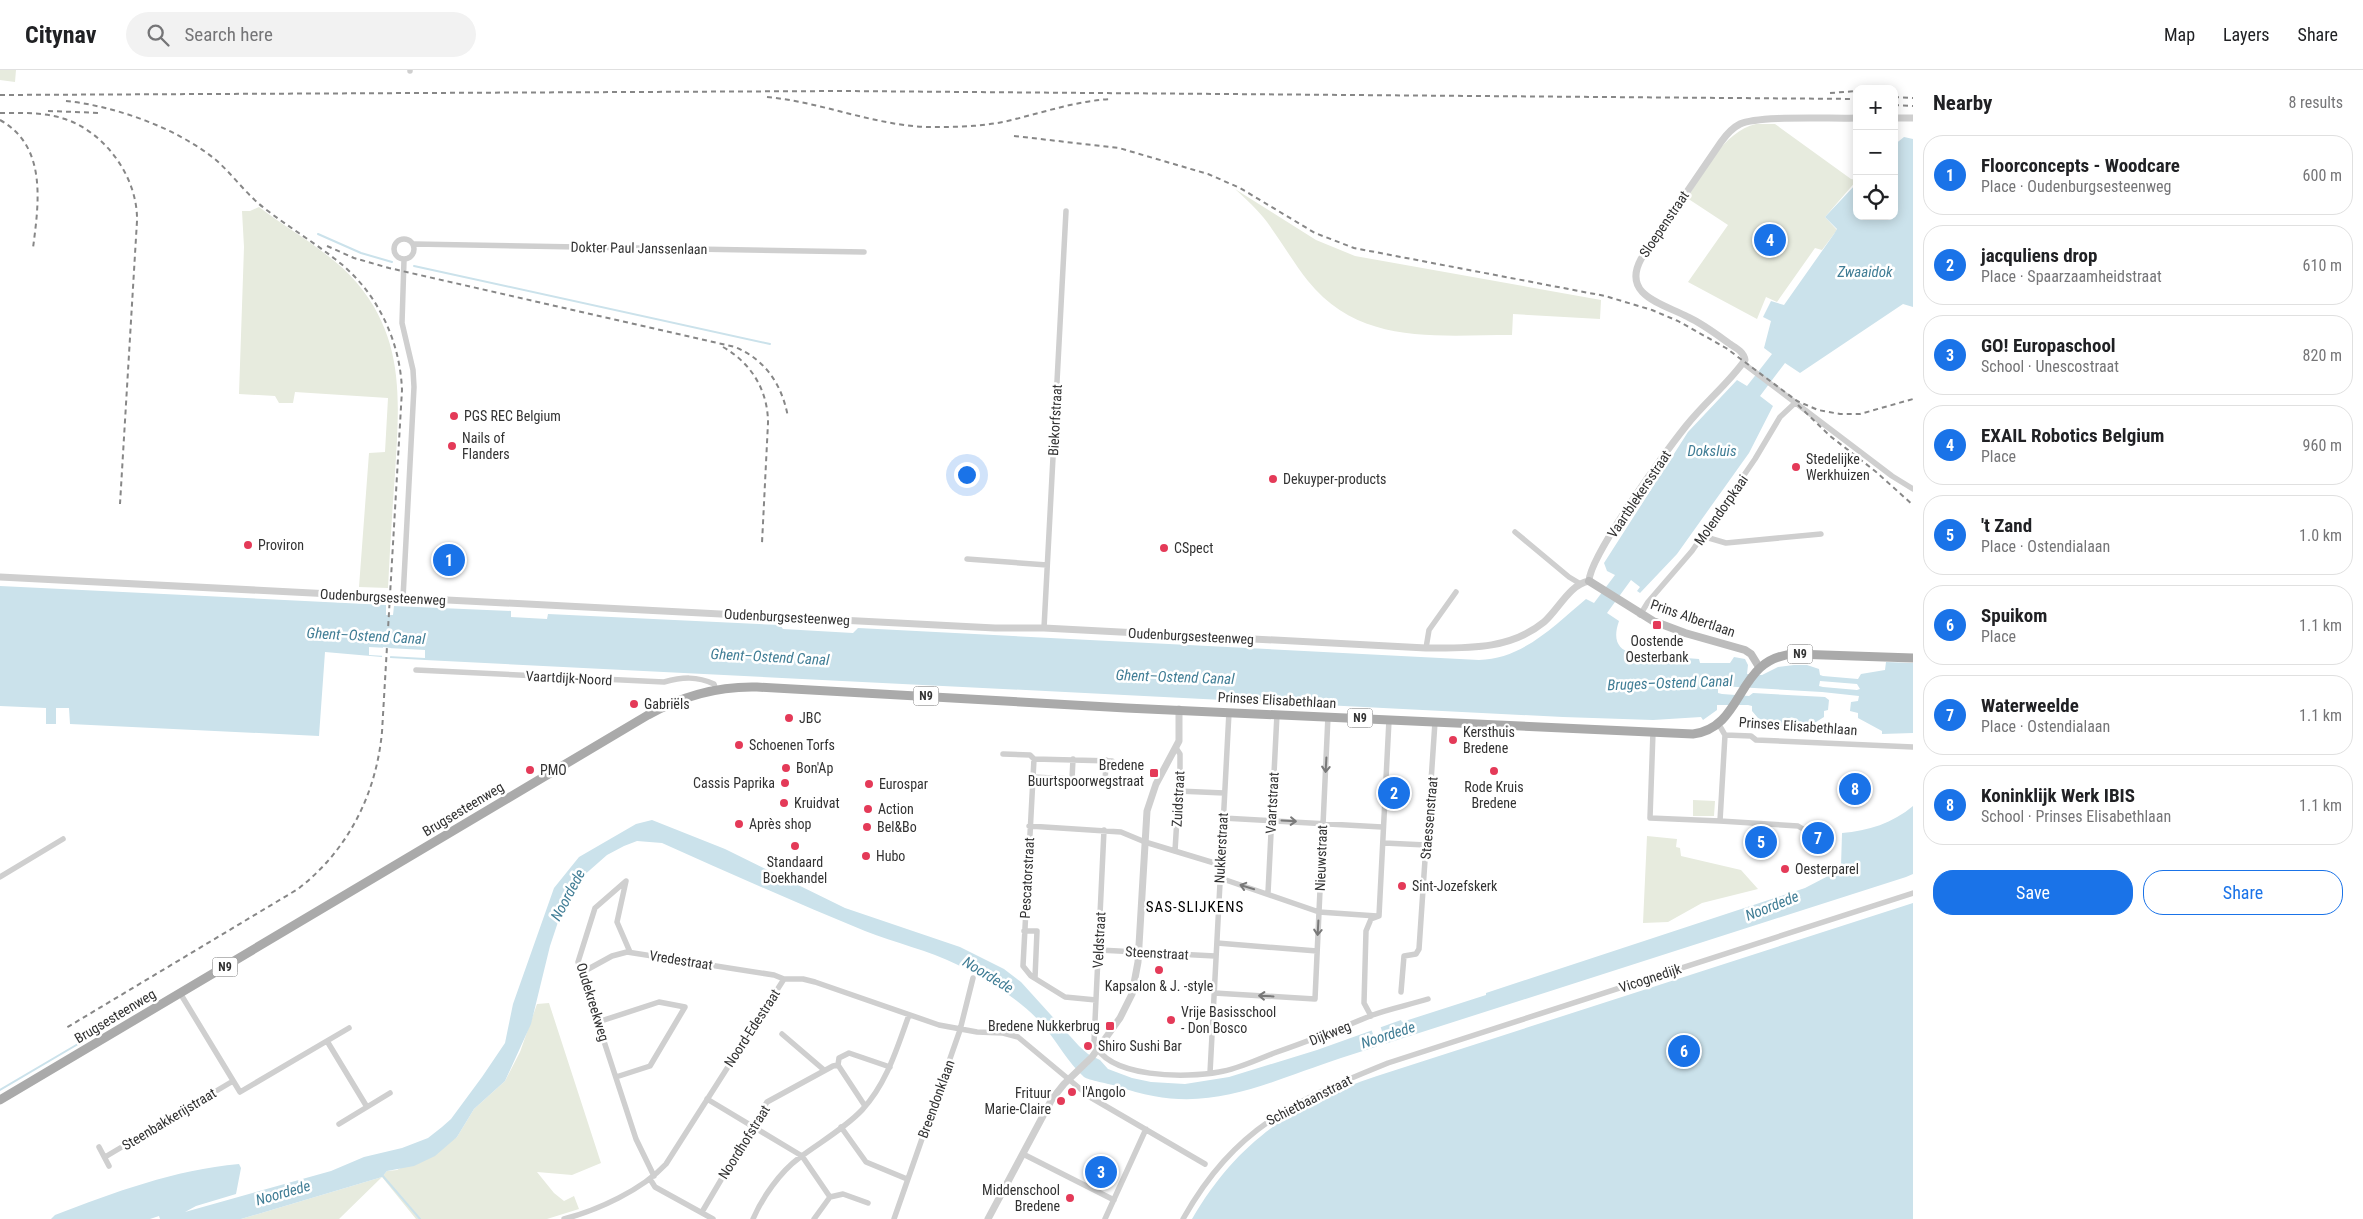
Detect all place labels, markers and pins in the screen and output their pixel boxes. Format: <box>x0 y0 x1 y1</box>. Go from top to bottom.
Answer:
pin: 4 <box>1754 221 1786 259</box>
place label: PGS REC Belgium <box>464 408 561 424</box>
marker: PGS REC Belgium <box>448 410 460 422</box>
place label: Nails of Flanders <box>462 430 510 462</box>
marker: Nails of Flanders <box>446 440 458 452</box>
place label: Stedelijke Werkhuizen <box>1806 451 1870 483</box>
marker: Stedelijke Werkhuizen <box>1790 461 1802 473</box>
place label: Dekuyper-products <box>1283 471 1386 487</box>
marker: Dekuyper-products <box>1267 473 1279 485</box>
place label: Proviron <box>258 537 304 553</box>
marker: Proviron <box>242 539 254 551</box>
place label: CSpect <box>1174 540 1213 556</box>
pin: 1 <box>433 541 465 579</box>
marker: CSpect <box>1158 542 1170 554</box>
marker: Oostende Oesterbank <box>1651 619 1663 631</box>
place label: Oostende Oesterbank <box>1625 633 1689 665</box>
place label: Gabriëls <box>644 696 690 712</box>
marker: Gabriëls <box>628 698 640 710</box>
place label: JBC <box>799 710 821 726</box>
marker: JBC <box>783 712 795 724</box>
place label: Kersthuis Bredene <box>1463 724 1515 756</box>
marker: Kersthuis Bredene <box>1447 734 1459 746</box>
place label: Schoenen Torfs <box>749 737 835 753</box>
marker: Schoenen Torfs <box>733 739 745 751</box>
place label: Bredene Buurtspoorwegstraat <box>1028 757 1144 789</box>
place label: Bon'Ap <box>796 760 833 776</box>
place label: PMO <box>540 762 567 778</box>
marker: Bon'Ap <box>780 762 792 774</box>
marker: PMO <box>524 764 536 776</box>
marker: Rode Kruis Bredene <box>1488 765 1500 777</box>
marker: Bredene Buurtspoorwegstraat <box>1148 767 1160 779</box>
pin: 8 <box>1839 770 1871 808</box>
pin: 2 <box>1378 774 1410 812</box>
place label: Cassis Paprika <box>693 775 775 791</box>
place label: Eurospar <box>879 776 928 792</box>
marker: Cassis Paprika <box>779 777 791 789</box>
marker: Eurospar <box>863 778 875 790</box>
place label: Rode Kruis Bredene <box>1464 779 1524 811</box>
place label: Kruidvat <box>794 795 840 811</box>
marker: Kruidvat <box>778 797 790 809</box>
place label: Action <box>878 801 914 817</box>
marker: Action <box>862 803 874 815</box>
place label: Après shop <box>749 816 811 832</box>
marker: Après shop <box>733 818 745 830</box>
place label: Bel&Bo <box>877 819 917 835</box>
pin: 7 <box>1802 819 1834 857</box>
marker: Bel&Bo <box>861 821 873 833</box>
pin: 5 <box>1745 823 1777 861</box>
marker: Standaard Boekhandel <box>789 840 801 852</box>
place label: Hubo <box>876 848 905 864</box>
marker: Hubo <box>860 850 872 862</box>
place label: Standaard Boekhandel <box>763 854 827 886</box>
place label: Oesterparel <box>1795 861 1859 877</box>
marker: Oesterparel <box>1779 863 1791 875</box>
place label: Sint-Jozefskerk <box>1412 878 1498 894</box>
marker: Sint-Jozefskerk <box>1396 880 1408 892</box>
marker: Kapsalon & J. -style <box>1153 964 1165 976</box>
place label: Kapsalon & J. -style <box>1105 978 1214 994</box>
place label: Vrije Basisschool - Don Bosco <box>1181 1004 1276 1036</box>
marker: Vrije Basisschool - Don Bosco <box>1165 1014 1177 1026</box>
place label: Bredene Nukkerbrug <box>988 1018 1100 1034</box>
marker: Bredene Nukkerbrug <box>1104 1020 1116 1032</box>
pin: 6 <box>1668 1032 1700 1070</box>
place label: Shiro Sushi Bar <box>1098 1038 1182 1054</box>
marker: Shiro Sushi Bar <box>1082 1040 1094 1052</box>
place label: l'Angolo <box>1082 1084 1126 1100</box>
place label: Frituur Marie-Claire <box>984 1085 1051 1117</box>
marker: l'Angolo <box>1066 1086 1078 1098</box>
marker: Frituur Marie-Claire <box>1055 1095 1067 1107</box>
pin: 3 <box>1085 1153 1117 1191</box>
place label: Middenschool Bredene <box>982 1182 1060 1214</box>
marker: Middenschool Bredene <box>1064 1192 1076 1204</box>

